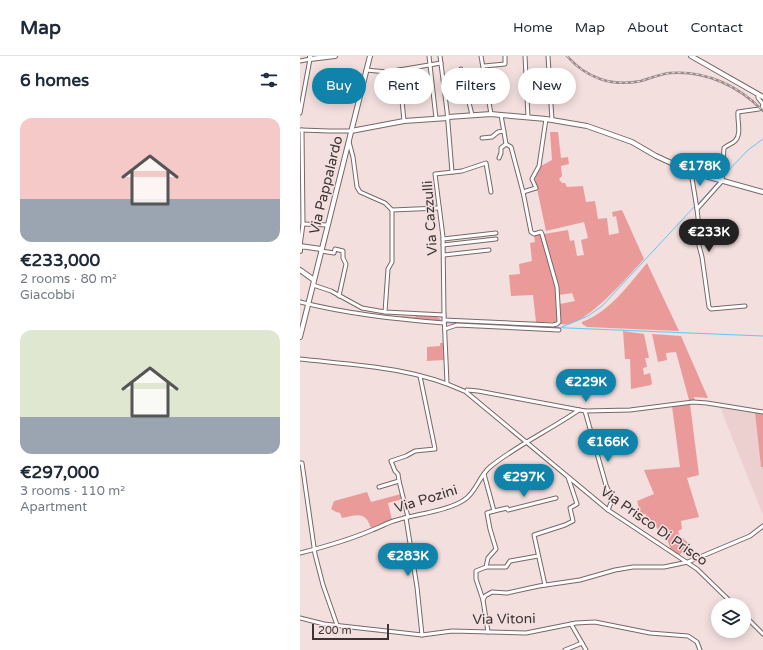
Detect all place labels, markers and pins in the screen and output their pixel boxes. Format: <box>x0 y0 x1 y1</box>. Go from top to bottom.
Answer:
pin: €178K <box>672 153 728 187</box>
pin: €233K <box>681 219 737 253</box>
pin: €229K <box>558 369 614 403</box>
pin: €166K <box>580 429 636 463</box>
pin: €297K <box>496 464 552 498</box>
pin: €283K <box>380 543 436 577</box>

